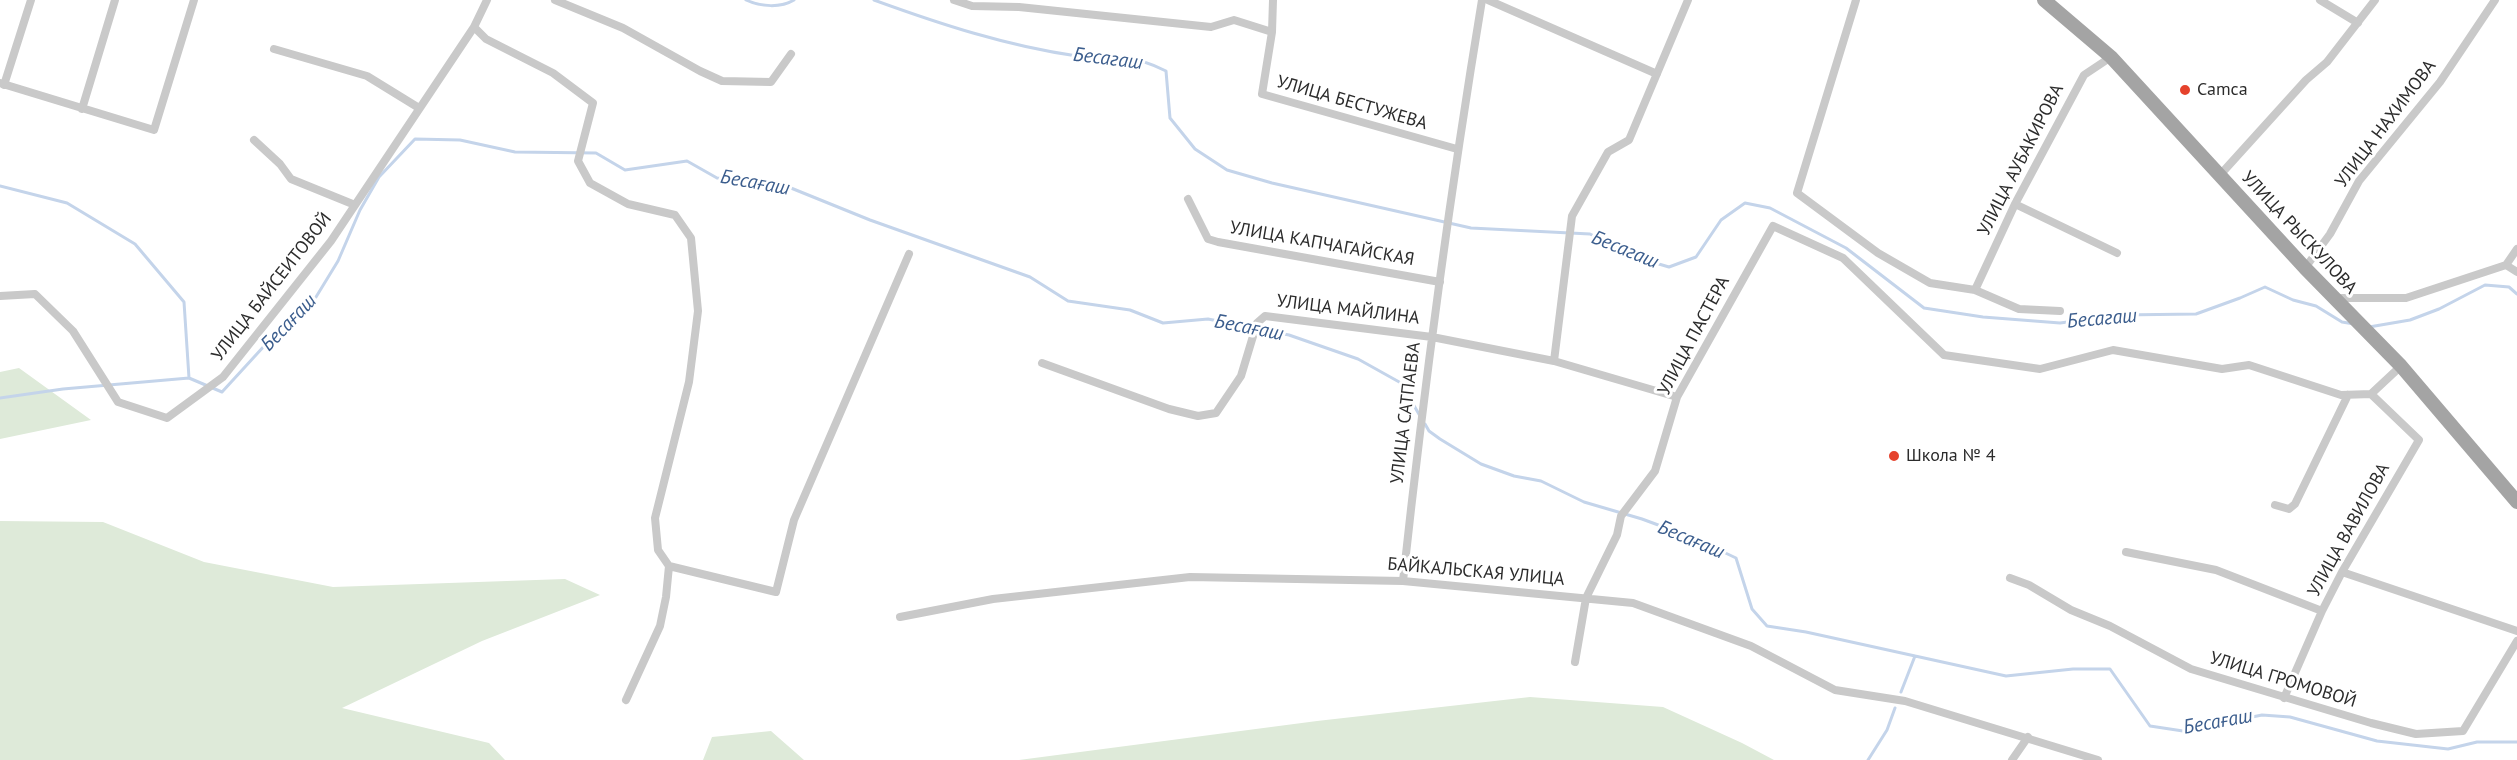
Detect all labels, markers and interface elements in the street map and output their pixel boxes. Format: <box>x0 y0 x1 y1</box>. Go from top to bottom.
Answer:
water label: Бесагаш <box>1072 43 1144 75</box>
street label: УЛИЦА НАХИМОВА <box>2331 56 2441 192</box>
street label: УЛИЦА БЕСТУЖЕВА <box>1274 71 1430 135</box>
place label: Camca <box>2197 79 2248 101</box>
street label: УЛИЦА АУБАКИРОВА <box>1973 81 2069 239</box>
marker: Camca <box>2178 83 2192 97</box>
water label: Бесағаш <box>719 165 791 201</box>
street label: УЛИЦА РЫСКУЛОВА <box>2237 167 2361 299</box>
street label: УЛИЦА БАЙСЕИТОВОЙ <box>207 209 337 365</box>
street label: УЛИЦА КАПЧАГАЙСКАЯ <box>1228 217 1416 271</box>
water label: Бесагаш <box>1588 226 1662 274</box>
street label: УЛИЦА ПАСТЕРА <box>1654 273 1734 399</box>
water label: Бесағаш <box>256 290 322 356</box>
street label: УЛИЦА МАЙЛИНА <box>1275 291 1421 329</box>
water label: Бесагаш <box>2066 304 2138 334</box>
water label: Бесағаш <box>1212 310 1286 346</box>
street label: УЛИЦА САТПАЕВА <box>1387 341 1425 485</box>
place label: Школа № 4 <box>1906 445 1996 467</box>
marker: Школа № 4 <box>1887 449 1901 463</box>
street label: УЛИЦА ВАВИЛОВА <box>2303 460 2395 600</box>
water label: Бесағаш <box>1654 515 1728 565</box>
street label: БАЙКАЛЬСКАЯ УЛИЦА <box>1387 553 1565 591</box>
street label: УЛИЦА ГРОМОВОЙ <box>2207 647 2359 713</box>
water label: Бесағаш <box>2182 704 2254 740</box>

